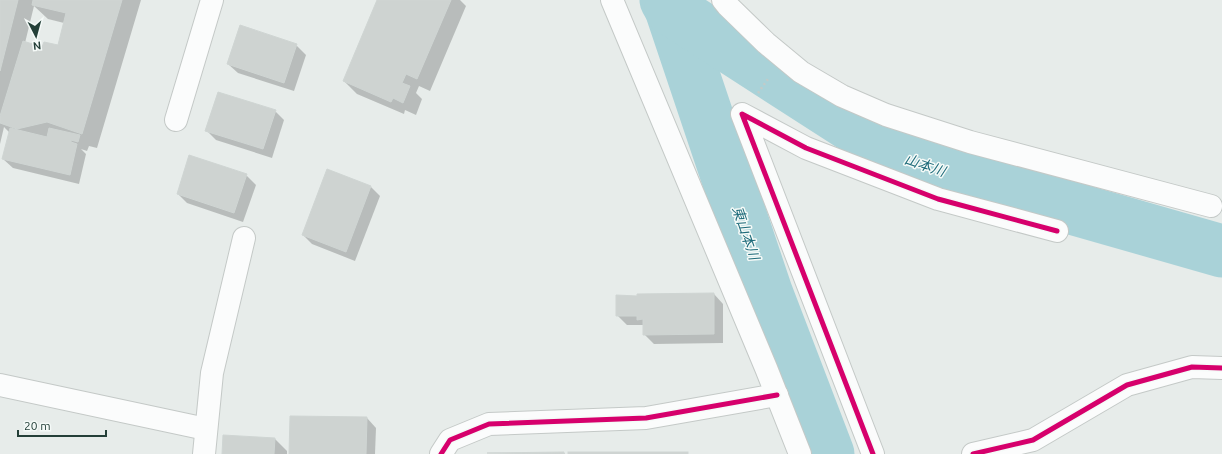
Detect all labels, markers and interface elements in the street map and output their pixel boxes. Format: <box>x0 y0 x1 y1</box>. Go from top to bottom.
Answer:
north arrow <box>16 16 56 56</box>
text: N <box>32 40 42 52</box>
water label: 山本川 <box>903 151 949 180</box>
water label: 東山本川 <box>729 204 763 264</box>
scale bar <box>18 412 106 438</box>
text: 20 m <box>24 419 51 432</box>

